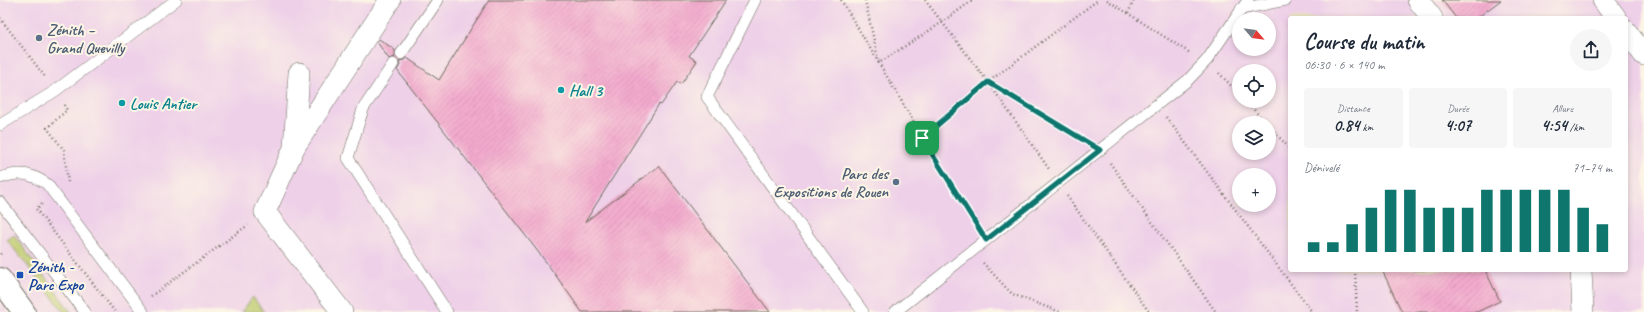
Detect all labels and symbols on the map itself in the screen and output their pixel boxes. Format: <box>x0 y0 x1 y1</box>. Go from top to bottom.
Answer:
north arrow <box>1232 12 1276 56</box>
place label: Zénith – Grand Quevilly <box>47 20 126 58</box>
marker: Zénith – Grand Quevilly <box>34 33 44 43</box>
place label: Hall 3 <box>569 81 604 101</box>
marker: Hall 3 <box>556 85 566 95</box>
place label: Louis Antier <box>130 94 198 114</box>
marker: Louis Antier <box>117 98 127 108</box>
pin <box>905 121 939 155</box>
place label: Parc des Expositions de Rouen <box>774 164 889 202</box>
marker: Parc des Expositions de Rouen <box>891 177 901 187</box>
place label: Zénith - Parc Expo <box>28 257 84 295</box>
marker: Zénith - Parc Expo <box>15 270 25 280</box>

